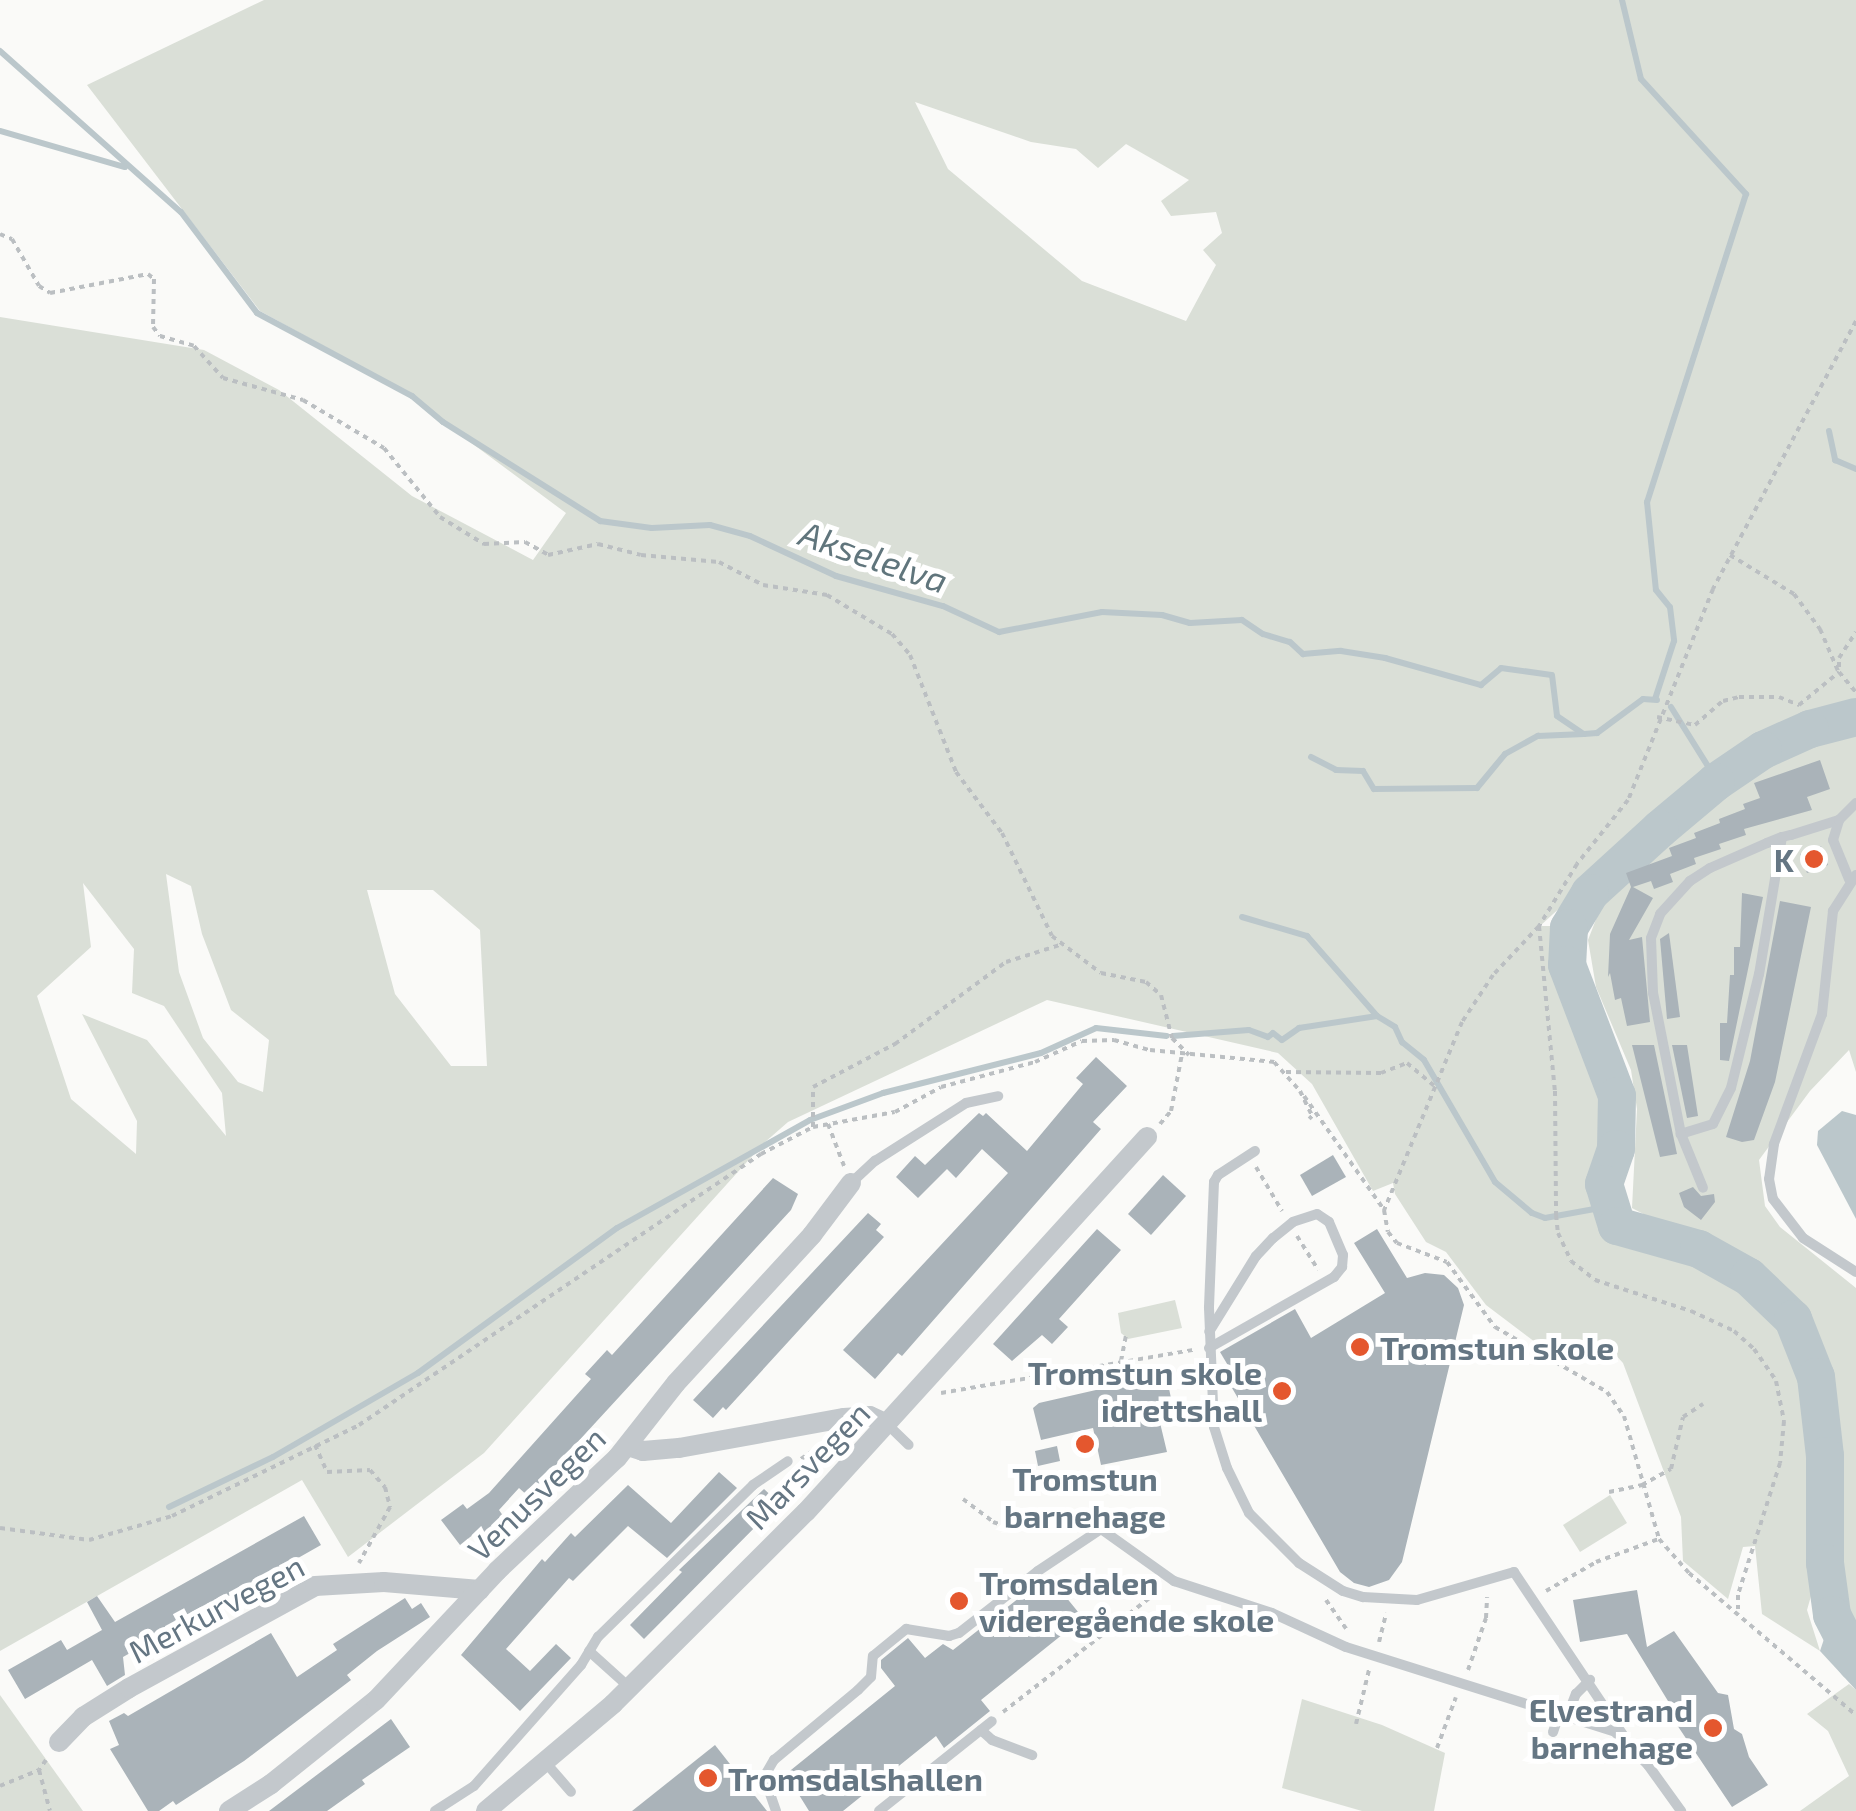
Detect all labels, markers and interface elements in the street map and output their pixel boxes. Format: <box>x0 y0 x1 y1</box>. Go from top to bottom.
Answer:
water label: Akselelva <box>795 511 953 601</box>
place label: K <box>1774 840 1794 878</box>
marker: K <box>1803 848 1825 870</box>
place label: Tromstun skole <box>1380 1328 1614 1366</box>
marker: Tromstun skole <box>1349 1336 1371 1358</box>
place label: Tromstun skole idrettshall <box>1028 1354 1262 1429</box>
marker: Tromstun skole idrettshall <box>1271 1380 1293 1402</box>
street label: Marsvegen <box>737 1393 877 1537</box>
street label: Venusvegen <box>459 1418 613 1568</box>
marker: Tromstun barnehage <box>1074 1433 1096 1455</box>
place label: Tromstun barnehage <box>1004 1460 1166 1535</box>
street label: Merkurvegen <box>122 1546 310 1670</box>
place label: Tromsdalen videregående skole <box>979 1564 1274 1639</box>
marker: Tromsdalen videregående skole <box>948 1590 970 1612</box>
place label: Elvestrand barnehage <box>1529 1691 1693 1766</box>
marker: Elvestrand barnehage <box>1702 1717 1724 1739</box>
place label: Tromsdalshallen <box>728 1759 983 1797</box>
marker: Tromsdalshallen <box>697 1767 719 1789</box>

